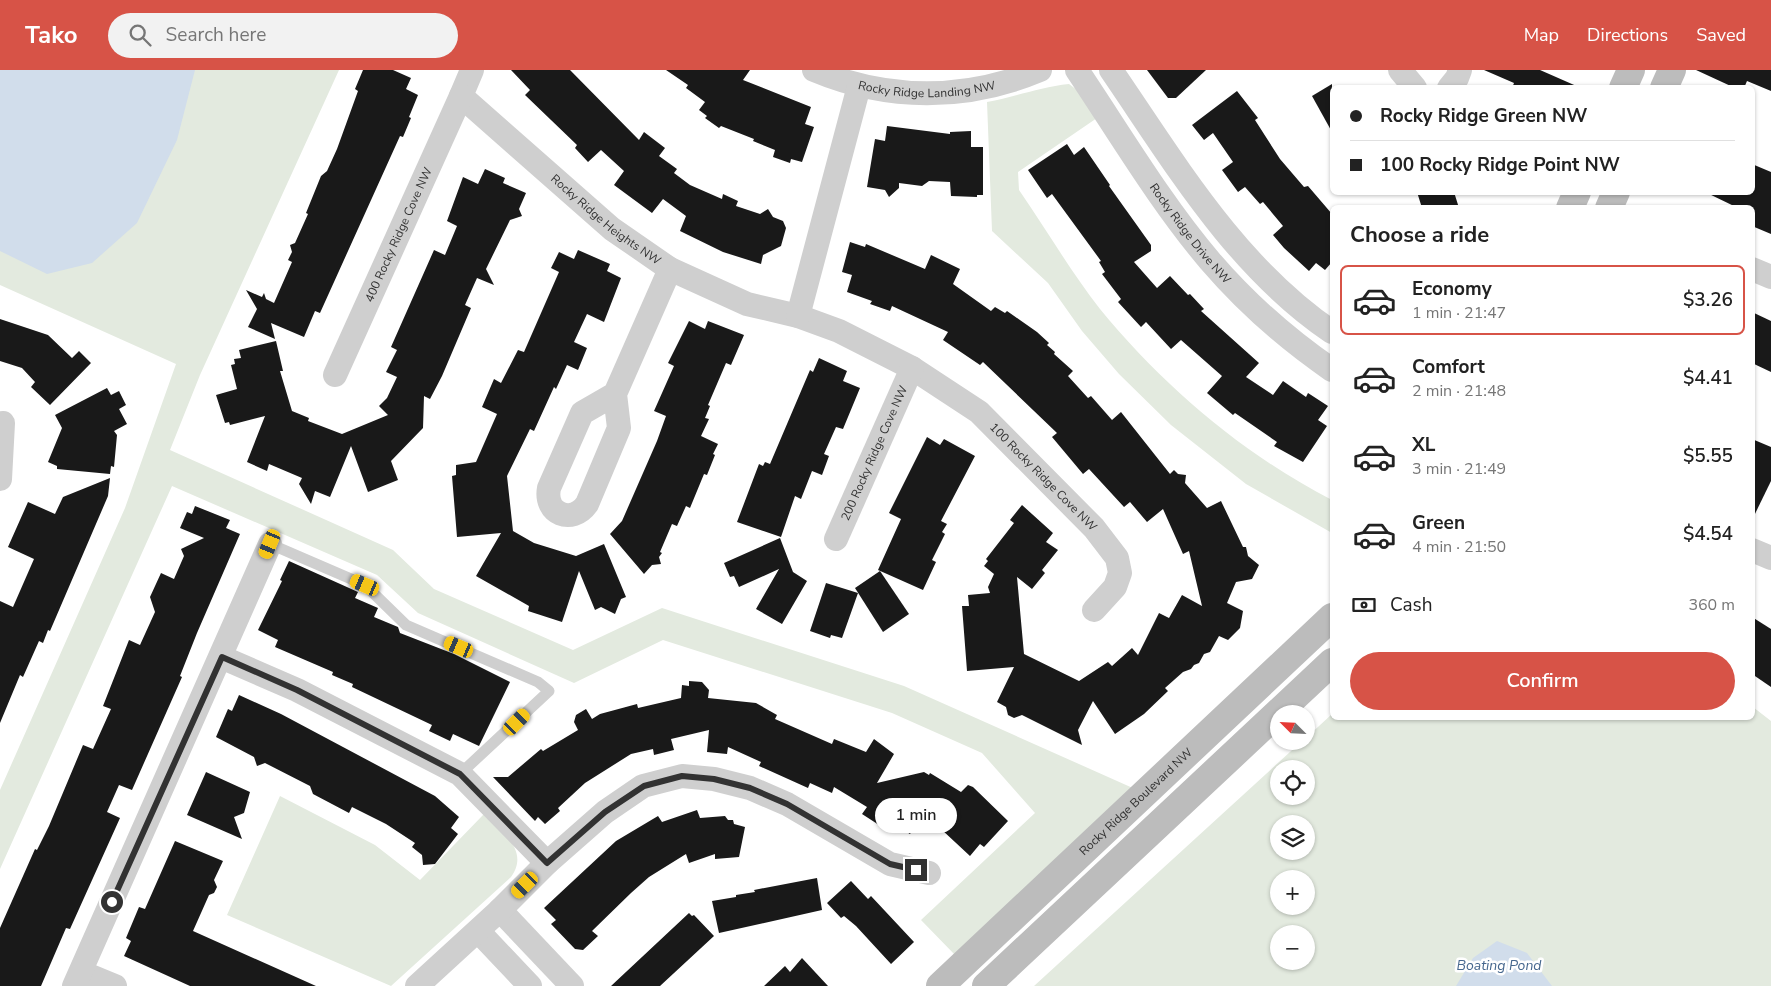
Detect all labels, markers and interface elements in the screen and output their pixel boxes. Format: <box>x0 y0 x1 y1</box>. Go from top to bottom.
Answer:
search box <box>108 13 458 58</box>
text: Tako <box>25 19 78 51</box>
icon: search <box>126 21 154 49</box>
text: Search here <box>166 22 266 48</box>
text: Map <box>1524 23 1559 47</box>
text: Directions <box>1587 23 1668 47</box>
text: Saved <box>1696 23 1746 47</box>
street label: Rocky Ridge Landing NW <box>857 77 997 101</box>
text: Rocky Ridge Green NW <box>1380 103 1587 129</box>
text: 100 Rocky Ridge Point NW <box>1380 152 1620 178</box>
street label: 400 Rocky Ridge Cove NW <box>361 165 436 305</box>
street label: Rocky Ridge Heights NW <box>547 171 664 269</box>
street label: Rocky Ridge Drive NW <box>1146 180 1234 287</box>
text: Choose a ride <box>1350 220 1489 250</box>
text: Economy <box>1412 276 1492 302</box>
icon: car <box>1352 278 1397 323</box>
text: $3.26 <box>1683 287 1733 313</box>
text: 1 min · 21:47 <box>1412 302 1506 324</box>
text: Comfort <box>1412 354 1485 380</box>
icon: car <box>1352 356 1397 401</box>
text: $4.41 <box>1683 365 1733 391</box>
text: 2 min · 21:48 <box>1412 380 1506 402</box>
street label: 200 Rocky Ridge Cove NW <box>837 383 911 523</box>
street label: 100 Rocky Ridge Cove NW <box>986 419 1101 535</box>
text: XL <box>1412 432 1435 458</box>
icon: car <box>1352 434 1397 479</box>
text: $5.55 <box>1683 443 1733 469</box>
text: 3 min · 21:49 <box>1412 458 1506 480</box>
text: Green <box>1412 510 1465 536</box>
icon: car <box>1352 512 1397 557</box>
text: $4.54 <box>1683 521 1733 547</box>
car <box>257 527 282 561</box>
text: 4 min · 21:50 <box>1412 536 1506 558</box>
car <box>348 572 381 598</box>
icon: cash <box>1350 591 1378 619</box>
text: Cash <box>1390 592 1432 618</box>
text: 360 m <box>1688 594 1735 616</box>
car <box>442 634 475 660</box>
button: Confirm <box>1350 652 1735 710</box>
north arrow <box>1270 705 1315 750</box>
map controls <box>1270 705 1315 970</box>
car <box>501 706 532 738</box>
street label: Rocky Ridge Boulevard NW <box>1076 744 1196 859</box>
button: locate <box>1270 760 1315 805</box>
callout: 1 min <box>875 798 957 832</box>
text: 1 min <box>896 804 936 826</box>
button: layers <box>1270 815 1315 860</box>
route end <box>905 859 927 881</box>
car <box>509 869 540 901</box>
button: + <box>1270 870 1315 915</box>
route start <box>101 891 123 913</box>
button: − <box>1270 925 1315 970</box>
water label: Boating Pond <box>1456 956 1542 975</box>

